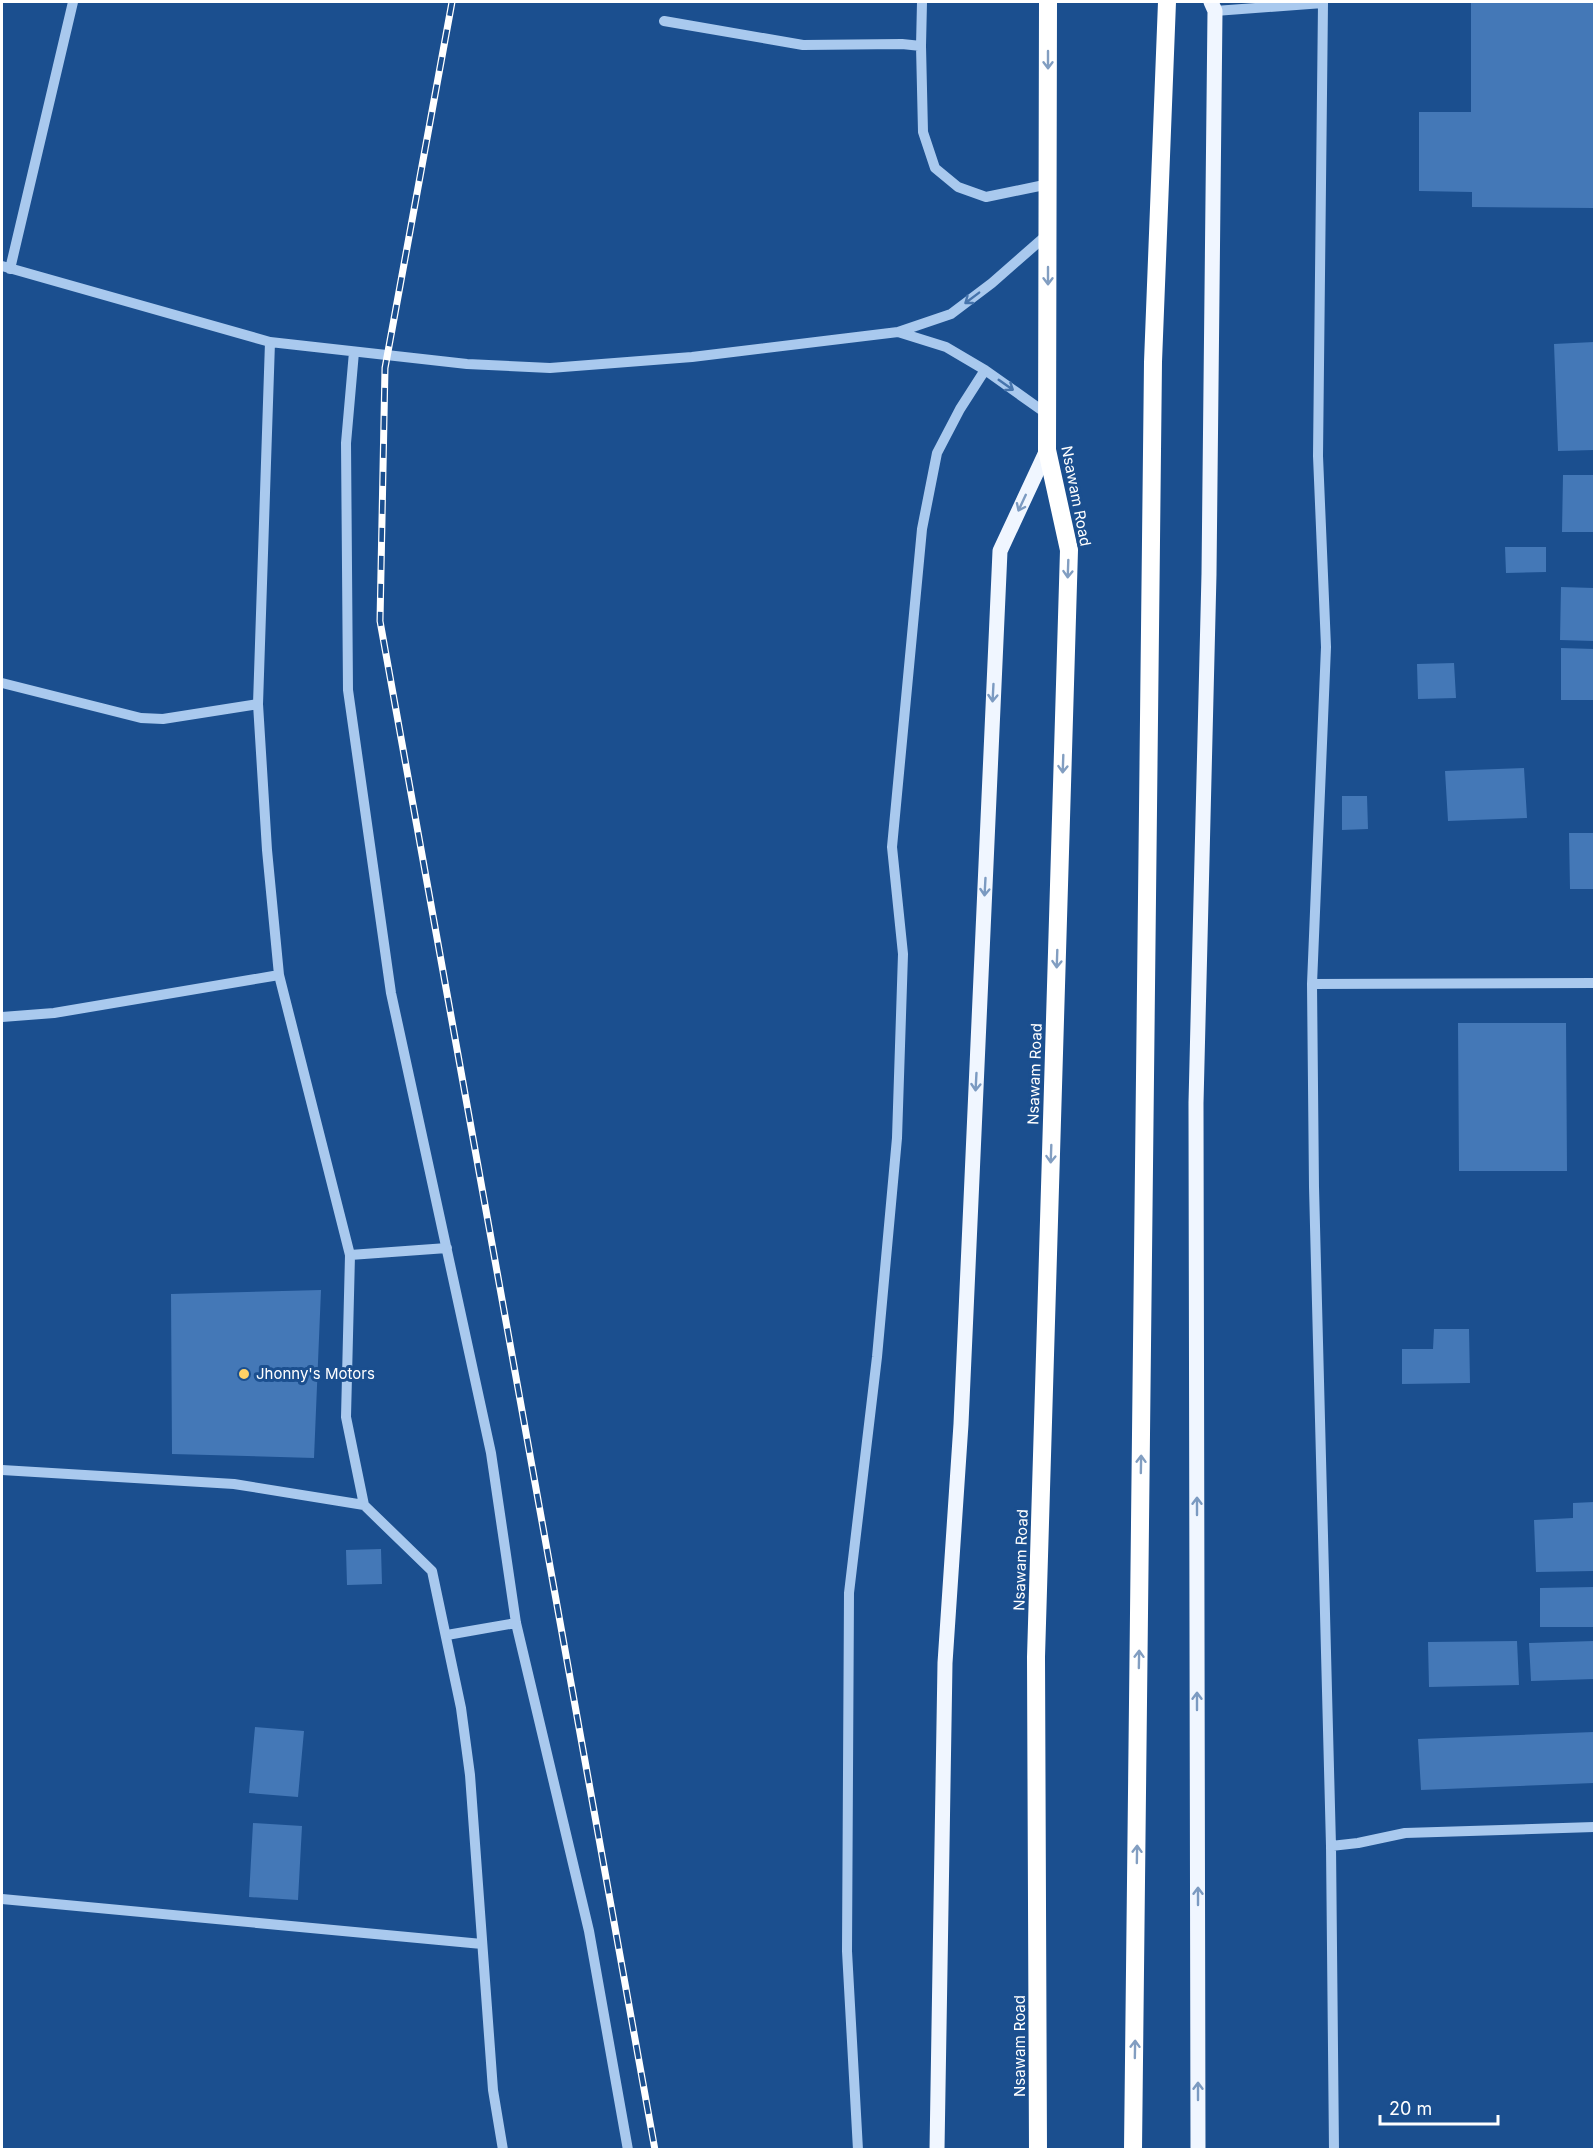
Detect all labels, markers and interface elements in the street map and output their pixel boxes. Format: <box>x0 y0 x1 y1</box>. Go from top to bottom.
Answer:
one-way arrow <box>1042 49 1054 69</box>
one-way arrow <box>1043 265 1054 285</box>
one-way arrow <box>965 291 981 304</box>
one-way arrow <box>997 379 1013 391</box>
street label: Nsawam Road <box>1057 444 1096 548</box>
one-way arrow <box>1016 493 1028 511</box>
one-way arrow <box>1063 559 1074 579</box>
one-way arrow <box>988 682 999 702</box>
one-way arrow <box>1057 753 1068 773</box>
one-way arrow <box>979 877 990 897</box>
one-way arrow <box>1051 948 1062 968</box>
street label: Nsawam Road <box>1023 1023 1046 1125</box>
one-way arrow <box>971 1072 982 1092</box>
one-way arrow <box>1045 1143 1057 1163</box>
place label: Jhonny's Motors <box>256 1364 375 1383</box>
marker: Jhonny's Motors <box>237 1367 251 1381</box>
one-way arrow <box>1135 1455 1147 1475</box>
one-way arrow <box>1191 1497 1203 1517</box>
street label: Nsawam Road <box>1009 1509 1032 1611</box>
one-way arrow <box>1133 1650 1145 1670</box>
one-way arrow <box>1192 1692 1203 1712</box>
one-way arrow <box>1131 1845 1143 1865</box>
one-way arrow <box>1192 1887 1204 1907</box>
street label: Nsawam Road <box>1010 1995 1029 2097</box>
one-way arrow <box>1129 2040 1140 2060</box>
one-way arrow <box>1192 2082 1204 2102</box>
scale bar <box>1380 2088 1498 2126</box>
text: 20 m <box>1389 2098 1432 2119</box>

